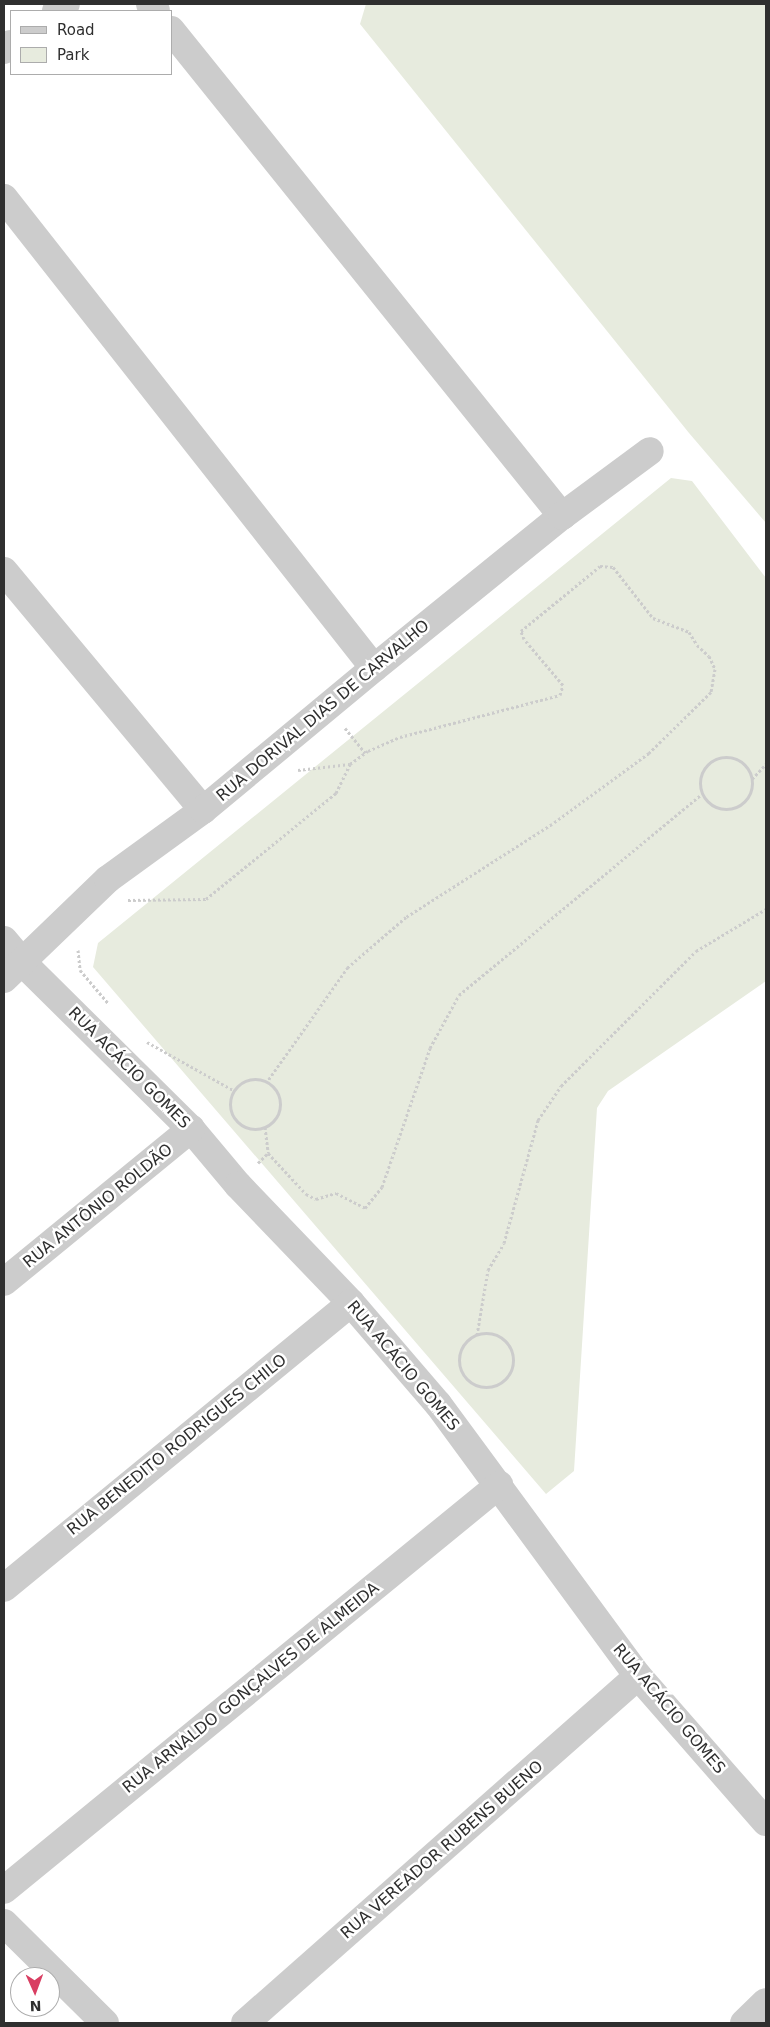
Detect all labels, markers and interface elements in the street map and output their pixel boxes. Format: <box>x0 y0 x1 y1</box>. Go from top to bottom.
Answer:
legend <box>10 10 172 75</box>
text: Road <box>57 21 95 39</box>
text: Park <box>57 46 89 64</box>
street label: RUA DORIVAL DIAS DE CARVALHO <box>213 616 433 806</box>
street label: RUA ACÁCIO GOMES <box>64 1003 194 1133</box>
street label: RUA ANTÔNIO ROLDÃO <box>20 1140 176 1272</box>
street label: RUA ACÁCIO GOMES <box>343 1297 463 1435</box>
street label: RUA BENEDITO RODRIGUES CHILO <box>63 1350 291 1540</box>
street label: RUA ARNALDO GONÇALVES DE ALMEIDA <box>119 1579 383 1797</box>
street label: RUA ACÁCIO GOMES <box>609 1640 729 1778</box>
street label: RUA VEREADOR RUBENS BUENO <box>337 1757 547 1943</box>
north arrow <box>10 1967 60 2017</box>
text: N <box>29 1998 42 2014</box>

